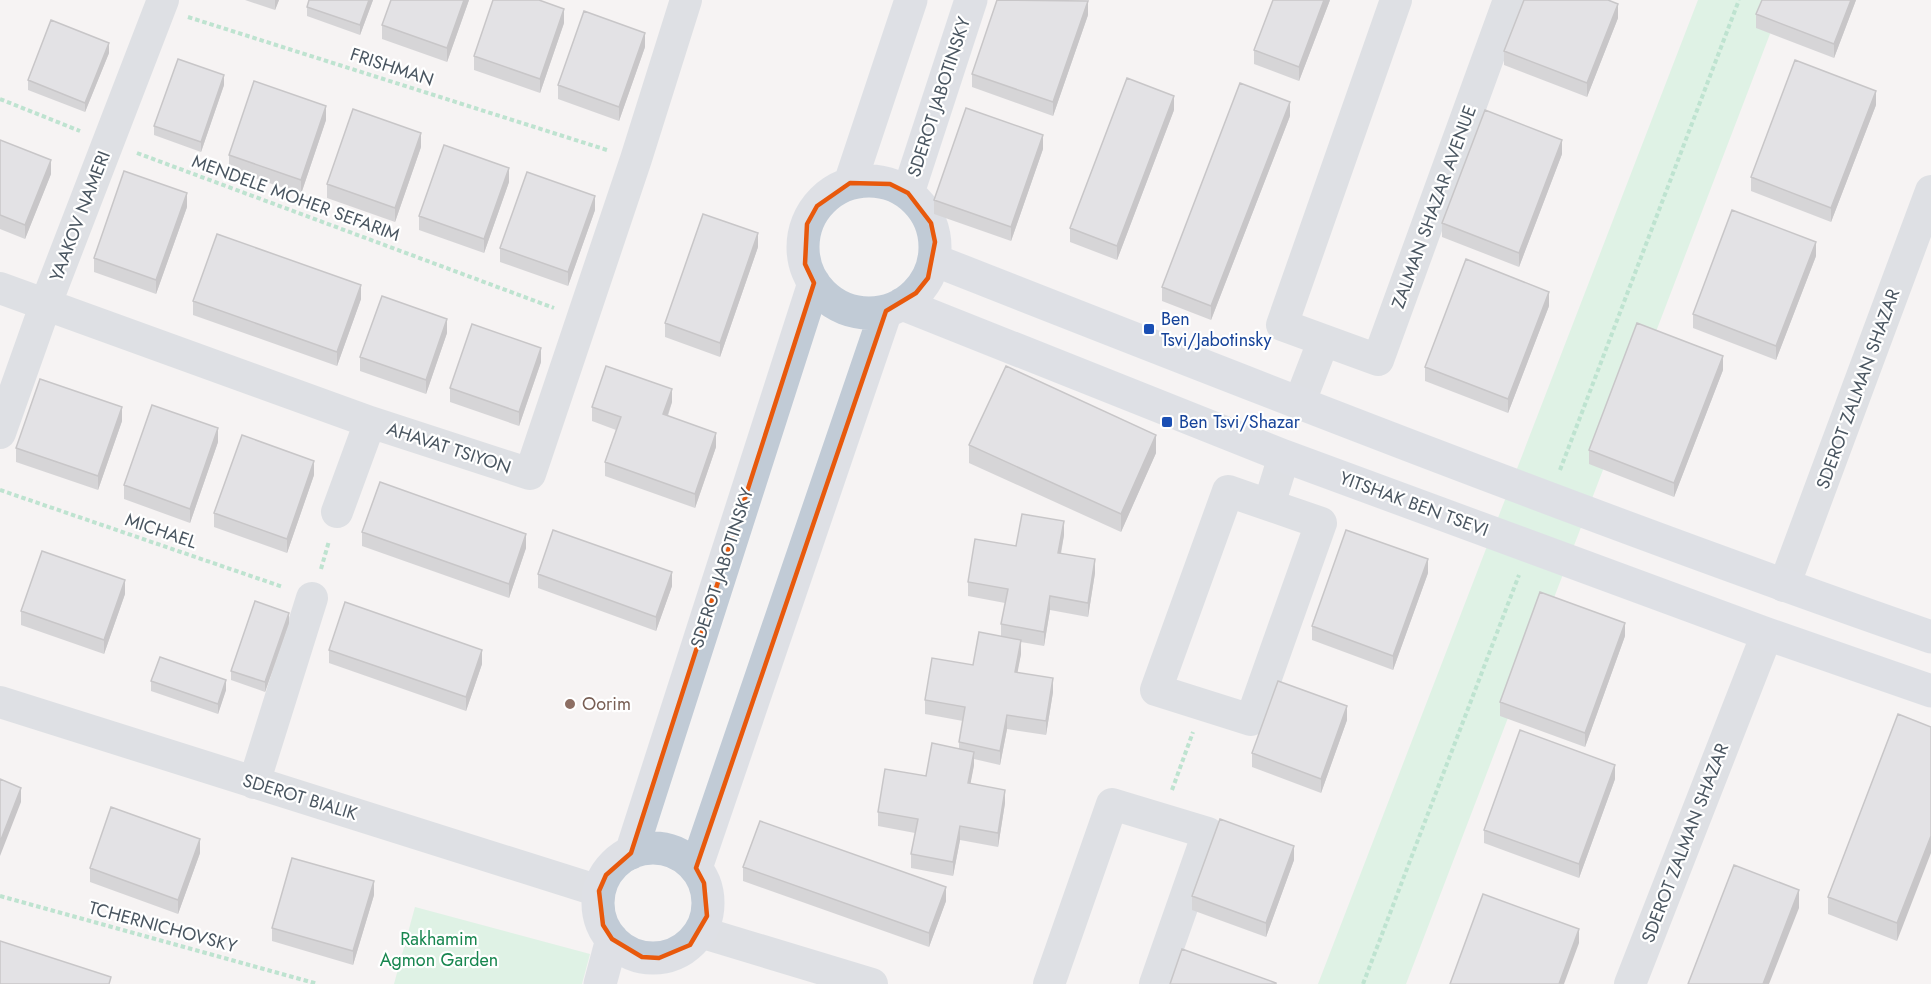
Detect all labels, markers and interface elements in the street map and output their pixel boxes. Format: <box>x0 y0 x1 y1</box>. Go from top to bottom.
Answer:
street label: SDEROT JABOTINSKY <box>901 13 977 180</box>
street label: FRISHMAN <box>347 41 437 93</box>
street label: ZALMAN SHAZAR AVENUE <box>1385 102 1483 312</box>
street label: YAAKOV NAMERI <box>43 147 117 285</box>
street label: MENDELE MOHER SEFARIM <box>188 148 404 248</box>
street label: SDEROT ZALMAN SHAZAR <box>1810 285 1906 493</box>
place label: Ben Tsvi/Jabotinsky <box>1161 306 1272 353</box>
marker: Ben Tsvi/Jabotinsky <box>1142 322 1156 336</box>
place label: Ben Tsvi/Shazar <box>1179 409 1301 435</box>
marker: Ben Tsvi/Shazar <box>1160 415 1174 429</box>
street label: AHAVAT TSIYON <box>383 416 515 480</box>
street label: YITSHAK BEN TSEVI <box>1336 465 1492 543</box>
street label: SDEROT JABOTINSKY <box>684 484 760 651</box>
street label: MICHAEL <box>122 507 200 555</box>
place label: Oorim <box>582 691 631 717</box>
marker: Oorim <box>563 697 577 711</box>
street label: SDEROT ZALMAN SHAZAR <box>1635 740 1735 946</box>
street label: SDEROT BIALIK <box>240 767 361 827</box>
street label: TCHERNICHOVSKY <box>86 895 241 960</box>
park label: Rakhamim Agmon Garden <box>380 926 498 973</box>

